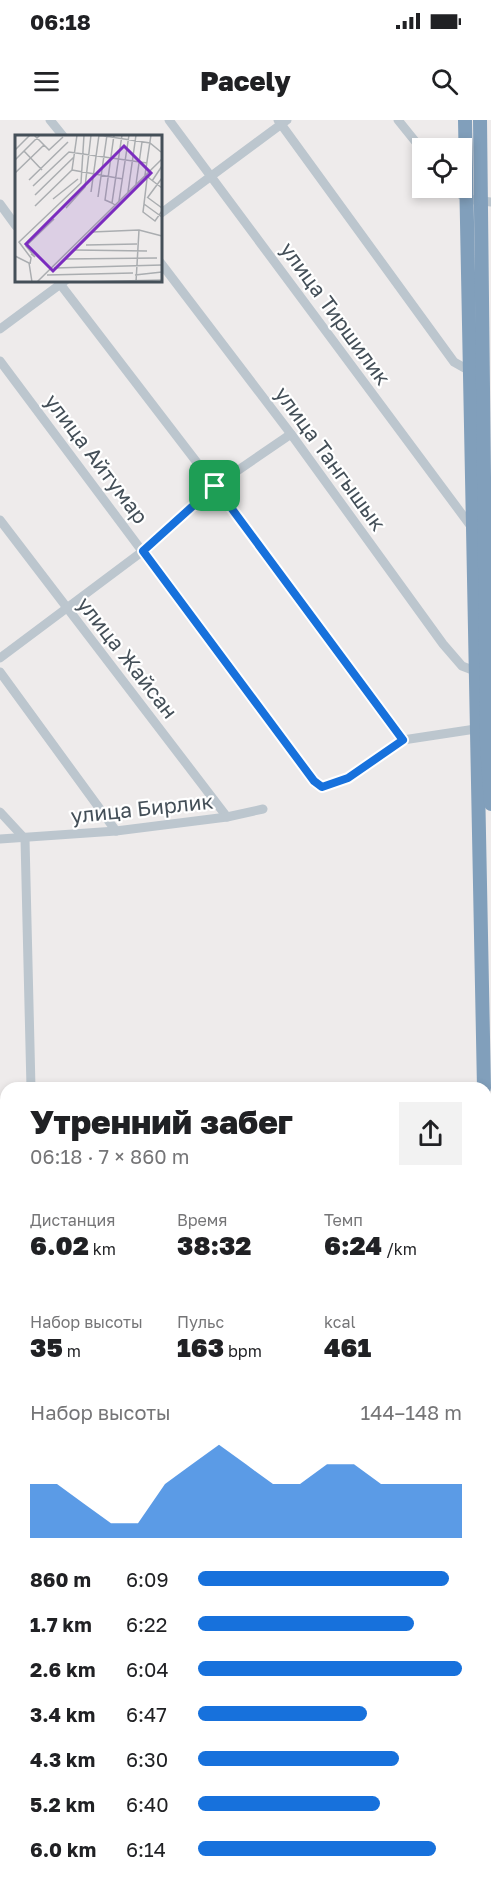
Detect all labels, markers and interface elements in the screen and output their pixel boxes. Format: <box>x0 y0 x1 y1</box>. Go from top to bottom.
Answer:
text: 06:18 <box>30 8 91 35</box>
icon: menu <box>30 65 63 98</box>
text: Pacely <box>200 65 291 97</box>
icon: search <box>428 65 461 98</box>
inset map <box>15 135 162 282</box>
map controls <box>412 138 472 198</box>
button: locate <box>412 138 472 198</box>
street label: улица Тиршилик <box>275 237 396 390</box>
street label: улица Тангышык <box>270 381 392 536</box>
street label: улица Айтумар <box>39 388 154 529</box>
pin <box>189 460 240 511</box>
icon: arrive <box>198 469 231 502</box>
street label: улица Жайсан <box>72 591 183 724</box>
street label: улица Бирлик <box>69 788 215 828</box>
text: Утренний забег <box>30 1102 293 1141</box>
button: share <box>399 1102 462 1165</box>
text: 06:18 · 7 × 860 m <box>30 1144 189 1168</box>
text: Дистанция <box>30 1210 115 1230</box>
text: Время <box>177 1210 227 1230</box>
text: Темп <box>324 1210 363 1230</box>
text: 6.02 <box>30 1230 89 1261</box>
text: 38:32 <box>177 1230 252 1261</box>
text: 6:24 <box>324 1230 382 1261</box>
text: km <box>89 1239 116 1259</box>
text: /km <box>382 1239 417 1259</box>
text: Набор высоты <box>30 1312 143 1332</box>
text: Пульс <box>177 1312 224 1332</box>
text: kcal <box>324 1312 356 1332</box>
text: 35 <box>30 1332 63 1363</box>
text: 163 <box>177 1332 224 1363</box>
text: 461 <box>324 1332 371 1363</box>
text: m <box>63 1341 81 1361</box>
text: bpm <box>224 1341 262 1361</box>
text: Набор высоты <box>30 1400 171 1424</box>
text: 144–148 m <box>361 1400 462 1424</box>
text: 860 m <box>30 1567 91 1591</box>
text: 6:09 <box>126 1567 169 1591</box>
text: 1.7 km <box>30 1612 92 1636</box>
text: 6:22 <box>126 1612 167 1636</box>
text: 2.6 km <box>30 1657 95 1681</box>
text: 6:04 <box>126 1657 169 1681</box>
text: 3.4 km <box>30 1702 95 1726</box>
text: 6:47 <box>126 1702 167 1726</box>
text: 4.3 km <box>30 1747 95 1771</box>
text: 6:30 <box>126 1747 168 1771</box>
text: 5.2 km <box>30 1792 95 1816</box>
text: 6:40 <box>126 1792 169 1816</box>
text: 6.0 km <box>30 1837 96 1861</box>
text: 6:14 <box>126 1837 166 1861</box>

